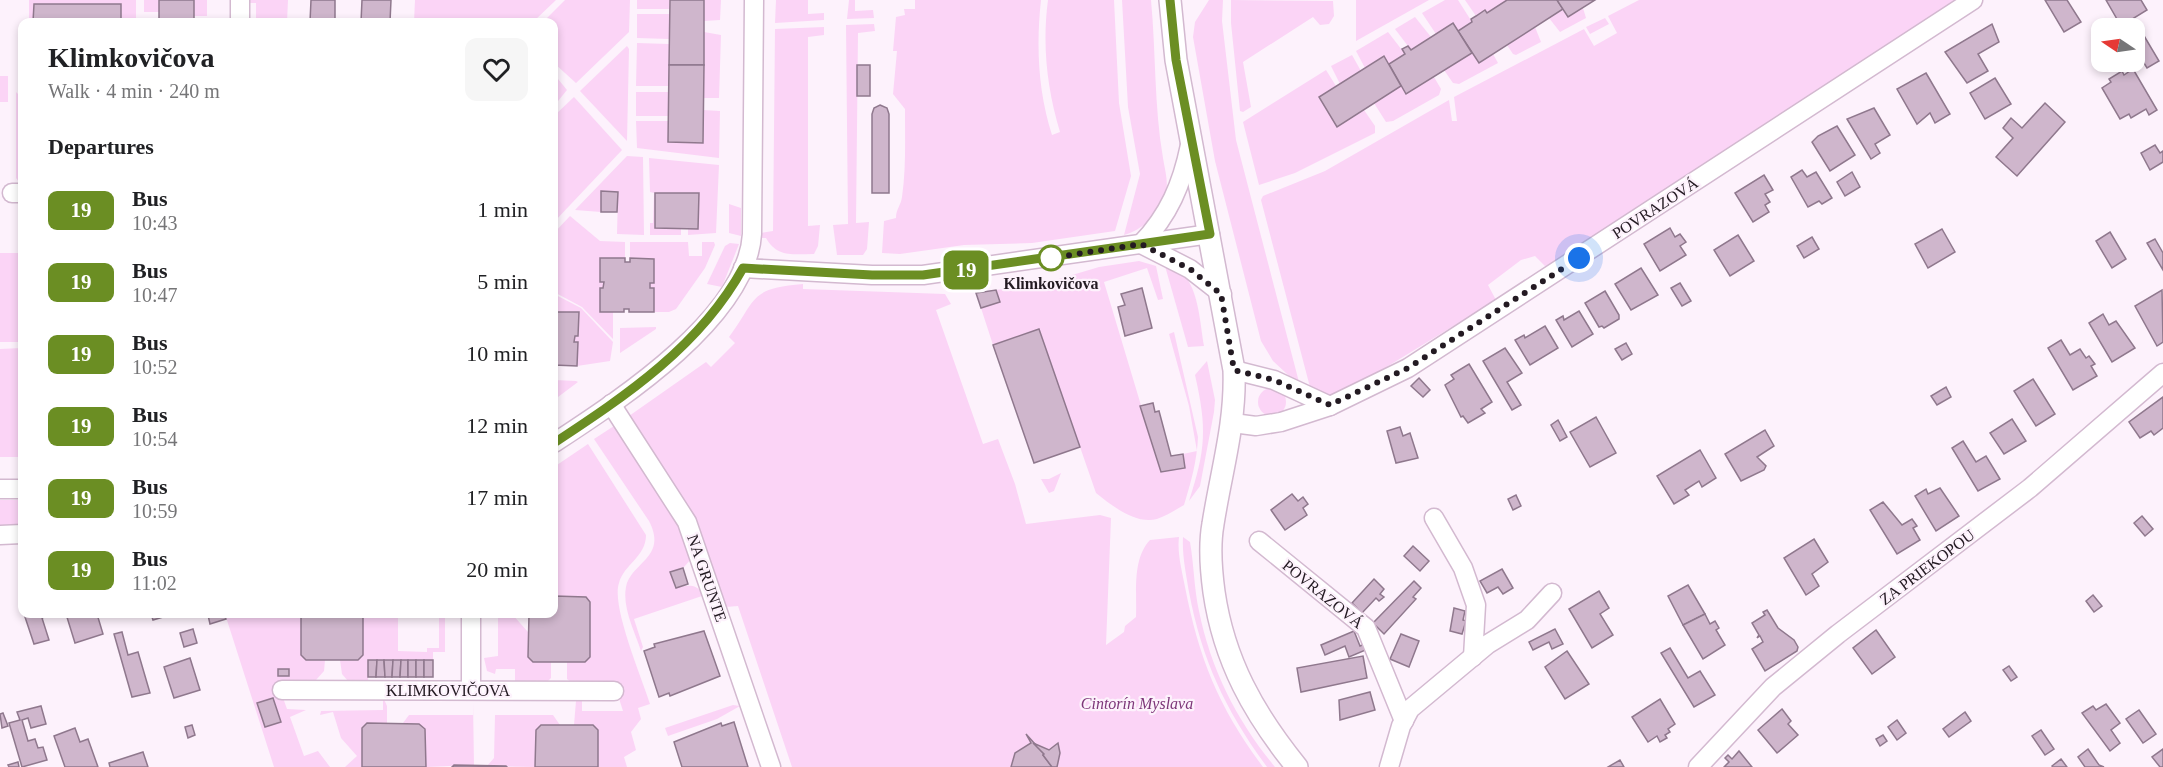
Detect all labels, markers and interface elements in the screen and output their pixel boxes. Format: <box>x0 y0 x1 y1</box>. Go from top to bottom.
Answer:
north arrow <box>2091 18 2145 72</box>
map controls <box>2091 18 2145 72</box>
button: heart <box>465 38 528 101</box>
text: Klimkovičova <box>48 42 214 73</box>
text: Walk · 4 min · 240 m <box>48 80 220 102</box>
text: Departures <box>48 134 154 159</box>
street label: POVRAZOVÁ <box>1608 173 1701 242</box>
text: Bus <box>132 186 167 211</box>
text: 1 min <box>477 197 528 222</box>
text: 19 <box>71 198 92 222</box>
text: 10:43 <box>132 212 178 234</box>
your location <box>1564 243 1594 273</box>
marker: Klimkovičova <box>1038 245 1064 271</box>
line badge: 19 <box>939 250 993 290</box>
text: Bus <box>132 258 167 283</box>
text: 19 <box>956 258 977 282</box>
text: 5 min <box>477 269 528 294</box>
text: 19 <box>71 270 92 294</box>
place label: Klimkovičova <box>1003 275 1099 292</box>
text: 10:47 <box>132 284 178 306</box>
text: Bus <box>132 330 167 355</box>
text: 10 min <box>466 341 528 366</box>
text: 19 <box>71 342 92 366</box>
text: 10:52 <box>132 356 178 378</box>
text: Bus <box>132 402 167 427</box>
text: 12 min <box>466 413 528 438</box>
text: 19 <box>71 414 92 438</box>
text: 10:54 <box>132 428 178 450</box>
text: Bus <box>132 474 167 499</box>
text: 17 min <box>466 485 528 510</box>
text: 19 <box>71 486 92 510</box>
text: 10:59 <box>132 500 178 522</box>
street label: ZA PRIEKOPOU <box>1876 526 1978 608</box>
street label: NA GRUNTE <box>684 532 730 624</box>
text: Bus <box>132 546 167 571</box>
street label: POVRAZOVÁ <box>1279 556 1368 632</box>
text: 20 min <box>466 557 528 582</box>
text: 19 <box>71 558 92 582</box>
text: 11:02 <box>132 572 177 594</box>
street label: KLIMKOVIČOVA <box>386 681 511 699</box>
park label: Cintorín Myslava <box>1081 695 1193 713</box>

